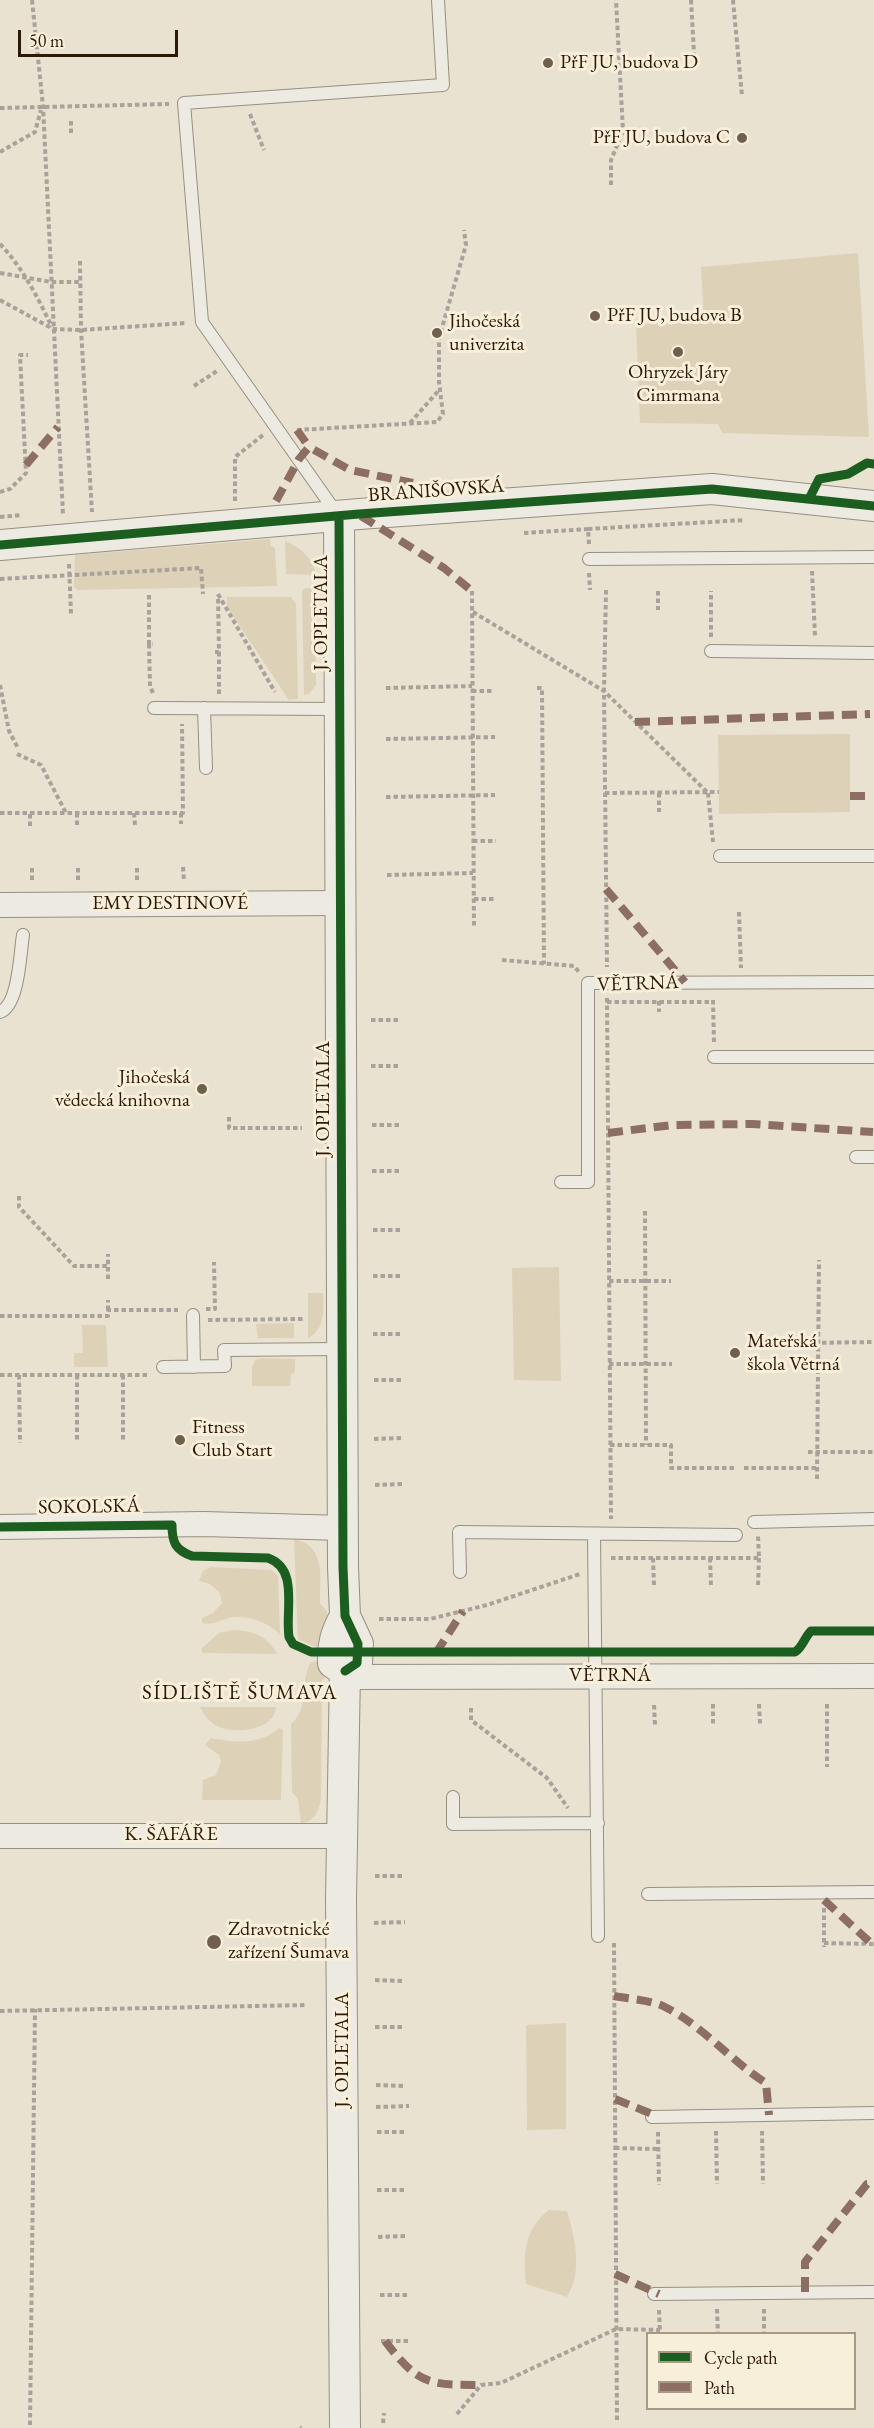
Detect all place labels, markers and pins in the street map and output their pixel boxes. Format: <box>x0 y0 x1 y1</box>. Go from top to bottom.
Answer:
place label: PřF JU, budova D <box>560 51 698 75</box>
marker: PřF JU, budova D <box>541 56 555 70</box>
place label: PřF JU, budova C <box>593 126 730 150</box>
marker: PřF JU, budova C <box>735 131 749 145</box>
place label: PřF JU, budova B <box>607 304 742 328</box>
marker: PřF JU, budova B <box>588 309 602 323</box>
place label: Jihočeská univerzita <box>449 310 524 357</box>
marker: Jihočeská univerzita <box>430 326 444 340</box>
marker: Ohryzek Járy Cimrmana <box>671 345 685 359</box>
place label: Ohryzek Járy Cimrmana <box>628 361 728 408</box>
place label: Jihočeská vědecká knihovna <box>55 1066 190 1113</box>
marker: Jihočeská vědecká knihovna <box>195 1082 209 1096</box>
place label: Mateřská škola Větrná <box>747 1330 840 1377</box>
marker: Mateřská škola Větrná <box>728 1346 742 1360</box>
place label: Fitness Club Start <box>192 1416 272 1463</box>
marker: Fitness Club Start <box>173 1433 187 1447</box>
place label: Zdravotnické zařízení Šumava <box>228 1918 349 1965</box>
marker: Zdravotnické zařízení Šumava <box>205 1933 223 1951</box>

